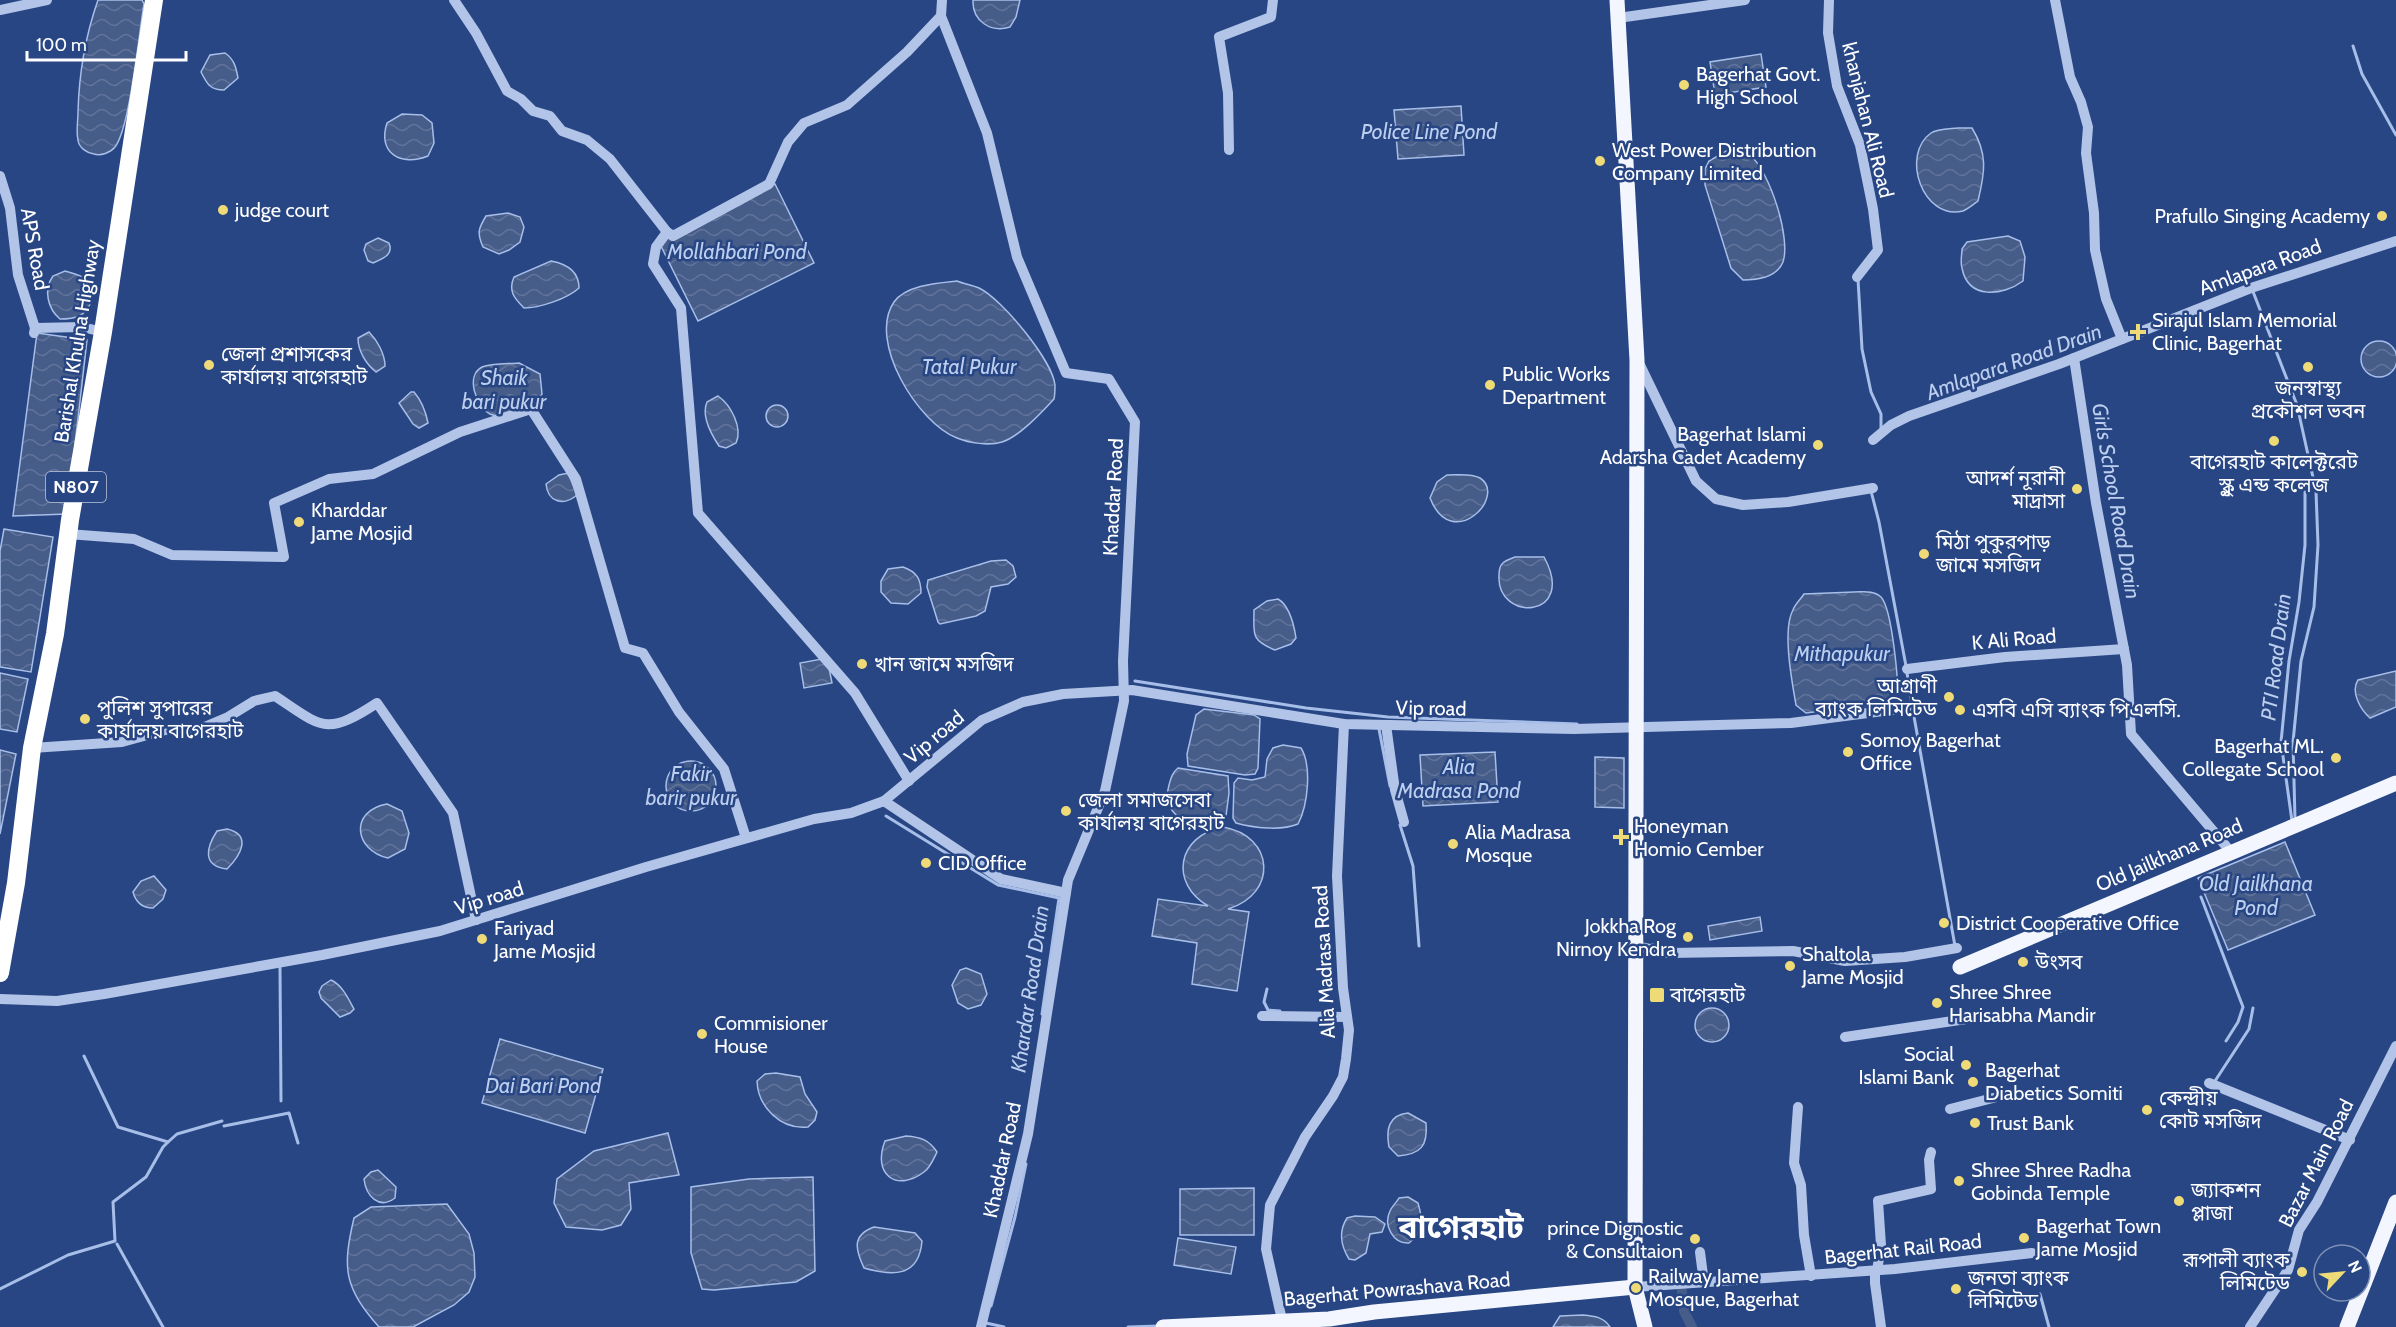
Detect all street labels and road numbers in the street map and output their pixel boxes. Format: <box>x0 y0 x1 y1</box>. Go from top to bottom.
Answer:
street label: khanjahan Ali Road <box>1837 40 1899 200</box>
street label: APS Road <box>16 206 54 292</box>
street label: Amlapara Road <box>2195 234 2325 300</box>
street label: Barishal Khulna Highway <box>49 238 105 444</box>
street label: Khaddar Road <box>1098 438 1128 556</box>
road number: N807 <box>46 472 106 502</box>
street label: K Ali Road <box>1971 623 2057 655</box>
street label: Vip road <box>1395 695 1467 721</box>
street label: Vip road <box>899 705 969 769</box>
street label: Old Jailkhana Road <box>2092 813 2246 897</box>
street label: Vip road <box>452 876 526 920</box>
street label: Alia Madrasa Road <box>1308 885 1340 1039</box>
street label: Bazar Main Road <box>2273 1095 2359 1231</box>
street label: Khaddar Road <box>978 1100 1026 1220</box>
street label: Bagerhat Rail Road <box>1823 1229 1983 1269</box>
street label: Bagerhat Powrashava Road <box>1283 1267 1511 1311</box>

